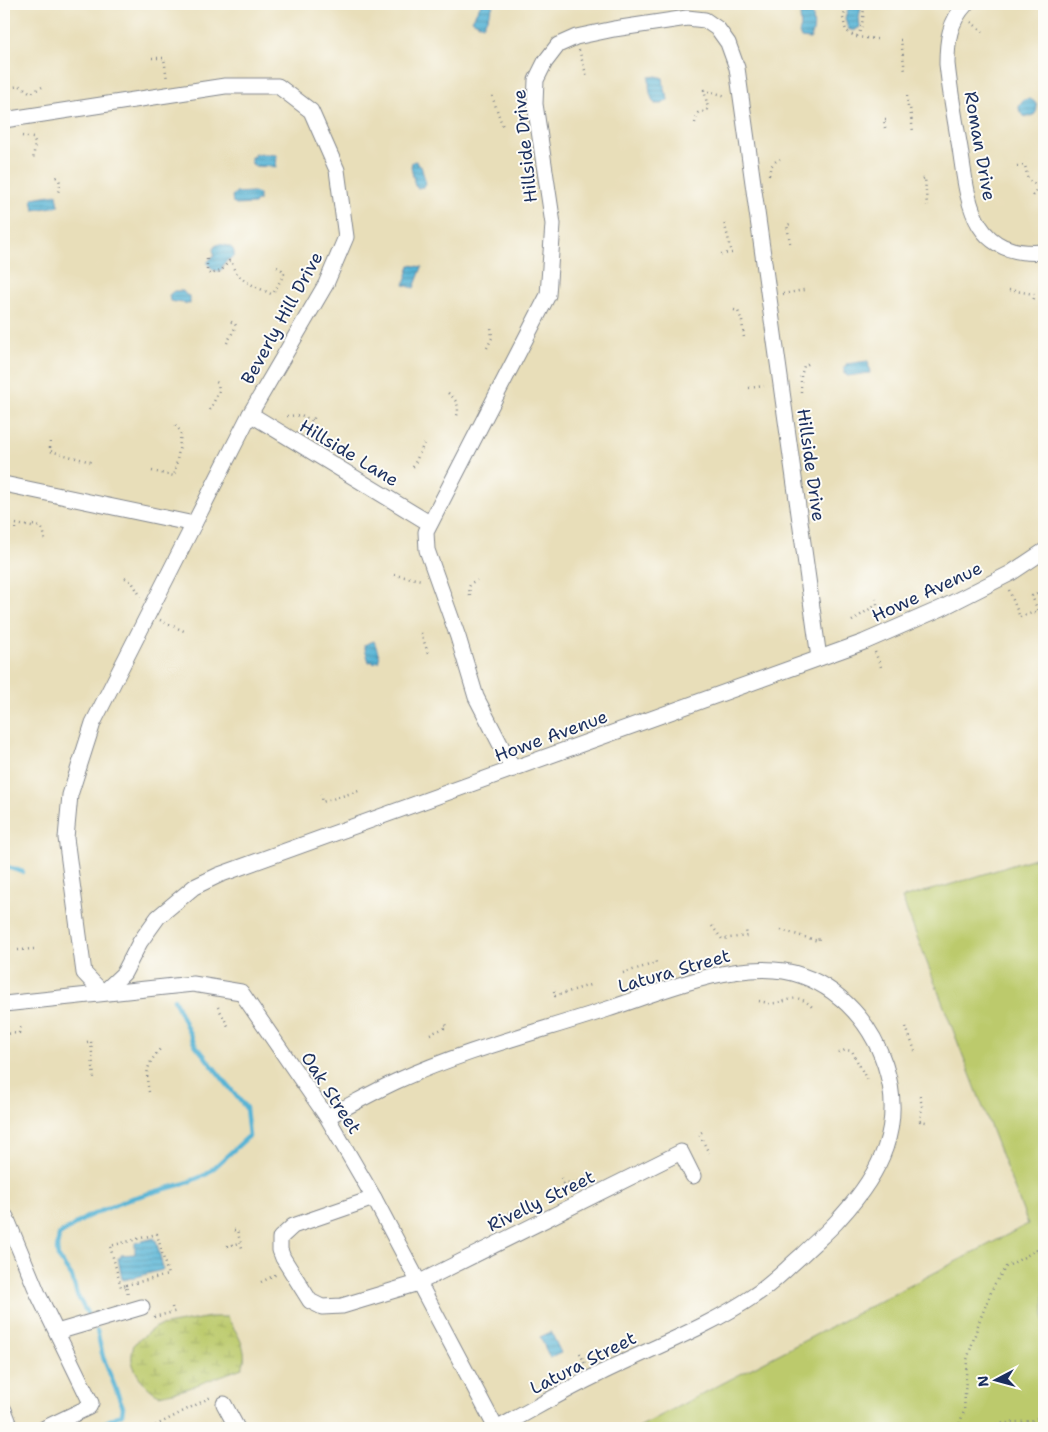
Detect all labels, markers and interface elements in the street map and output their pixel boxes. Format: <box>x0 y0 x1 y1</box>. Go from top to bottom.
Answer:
street label: Hillside Drive <box>507 88 543 204</box>
street label: Roman Drive <box>959 89 1001 203</box>
street label: Beverly Hill Drive <box>236 247 328 389</box>
street label: Hillside Drive <box>791 407 831 523</box>
street label: Hillside Lane <box>295 414 403 492</box>
street label: Howe Avenue <box>868 556 986 628</box>
street label: Howe Avenue <box>491 704 611 768</box>
street label: Latura Street <box>615 943 733 999</box>
street label: Oak Street <box>295 1047 367 1139</box>
street label: Rivelly Street <box>483 1165 599 1237</box>
street label: Latura Street <box>526 1326 640 1400</box>
north arrow <box>970 1354 1020 1404</box>
text: N <box>974 1375 993 1388</box>

